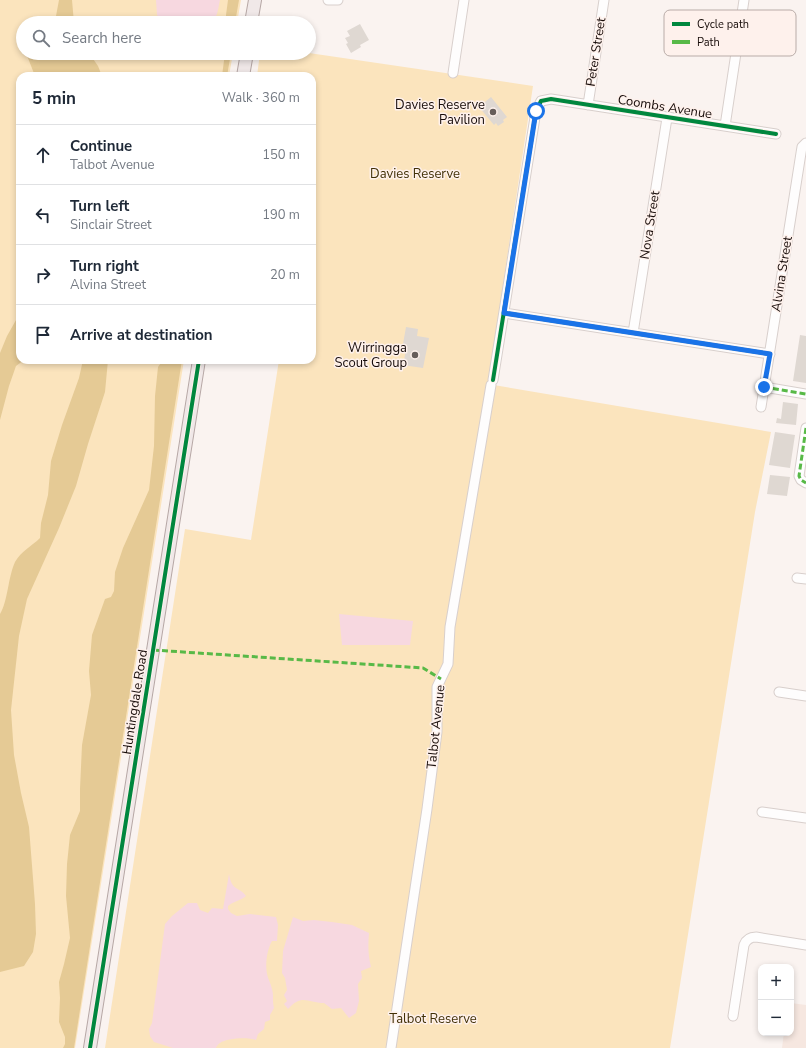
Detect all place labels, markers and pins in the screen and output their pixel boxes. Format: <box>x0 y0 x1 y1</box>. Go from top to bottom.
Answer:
place label: Davies Reserve Pavilion <box>395 96 485 129</box>
marker: Davies Reserve Pavilion <box>488 107 498 117</box>
place label: Wirringga Scout Group <box>335 339 407 372</box>
marker: Wirringga Scout Group <box>410 350 420 360</box>

